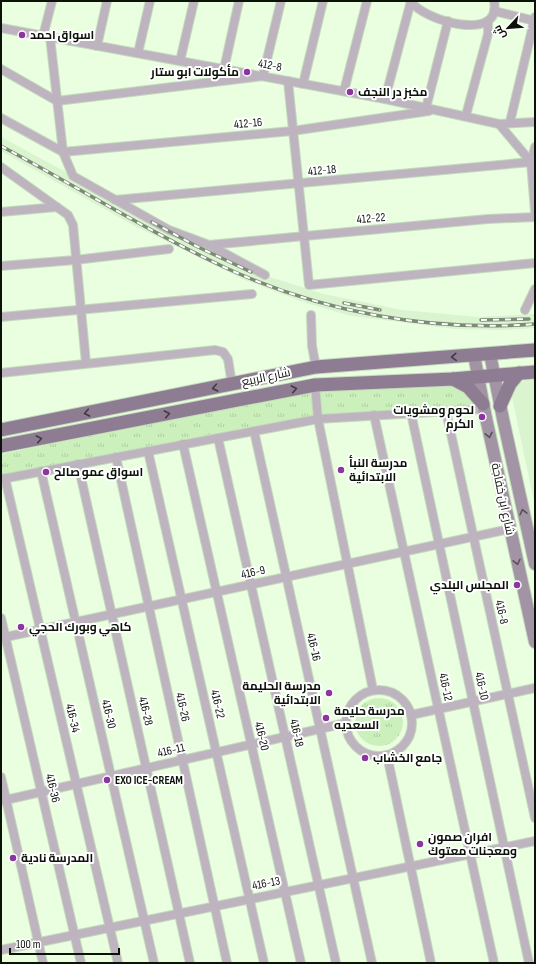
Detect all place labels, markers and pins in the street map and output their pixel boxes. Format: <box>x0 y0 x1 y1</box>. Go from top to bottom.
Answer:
place label: اسواق احمد <box>30 28 94 43</box>
marker: اسواق احمد <box>17 30 27 40</box>
place label: مأكولات ابو ستار <box>150 64 239 80</box>
marker: مأكولات ابو ستار <box>242 67 252 77</box>
place label: مخبز در النجف <box>358 85 428 100</box>
marker: مخبز در النجف <box>345 87 355 97</box>
place label: لحوم ومشويات الكرم <box>393 403 474 432</box>
marker: لحوم ومشويات الكرم <box>477 412 487 422</box>
place label: مدرسة النبأ الابتدائية <box>349 455 408 485</box>
place label: اسواق عمو صالح <box>54 465 143 481</box>
marker: مدرسة النبأ الابتدائية <box>336 465 346 475</box>
marker: اسواق عمو صالح <box>41 467 51 477</box>
place label: المجلس البلدي <box>430 578 509 595</box>
marker: المجلس البلدي <box>512 580 522 590</box>
place label: كاهي وبورك الحجي <box>29 620 132 637</box>
marker: كاهي وبورك الحجي <box>16 622 26 632</box>
place label: مدرسة الحليمة الابتدائية <box>242 679 321 708</box>
marker: مدرسة الحليمة الابتدائية <box>324 688 334 698</box>
place label: مدرسة حليمة السعديه <box>334 704 405 733</box>
marker: مدرسة حليمة السعديه <box>321 713 331 723</box>
place label: جامع الخشاب <box>373 751 442 767</box>
marker: جامع الخشاب <box>360 753 370 763</box>
place label: EXO ICE-CREAM <box>115 773 183 788</box>
marker: EXO ICE-CREAM <box>102 775 112 785</box>
place label: افران صمون ومعجنات معتوكَ <box>428 830 517 859</box>
marker: افران صمون ومعجنات معتوكَ <box>415 839 425 849</box>
place label: المدرسة نادية <box>21 851 93 866</box>
marker: المدرسة نادية <box>8 853 18 863</box>

